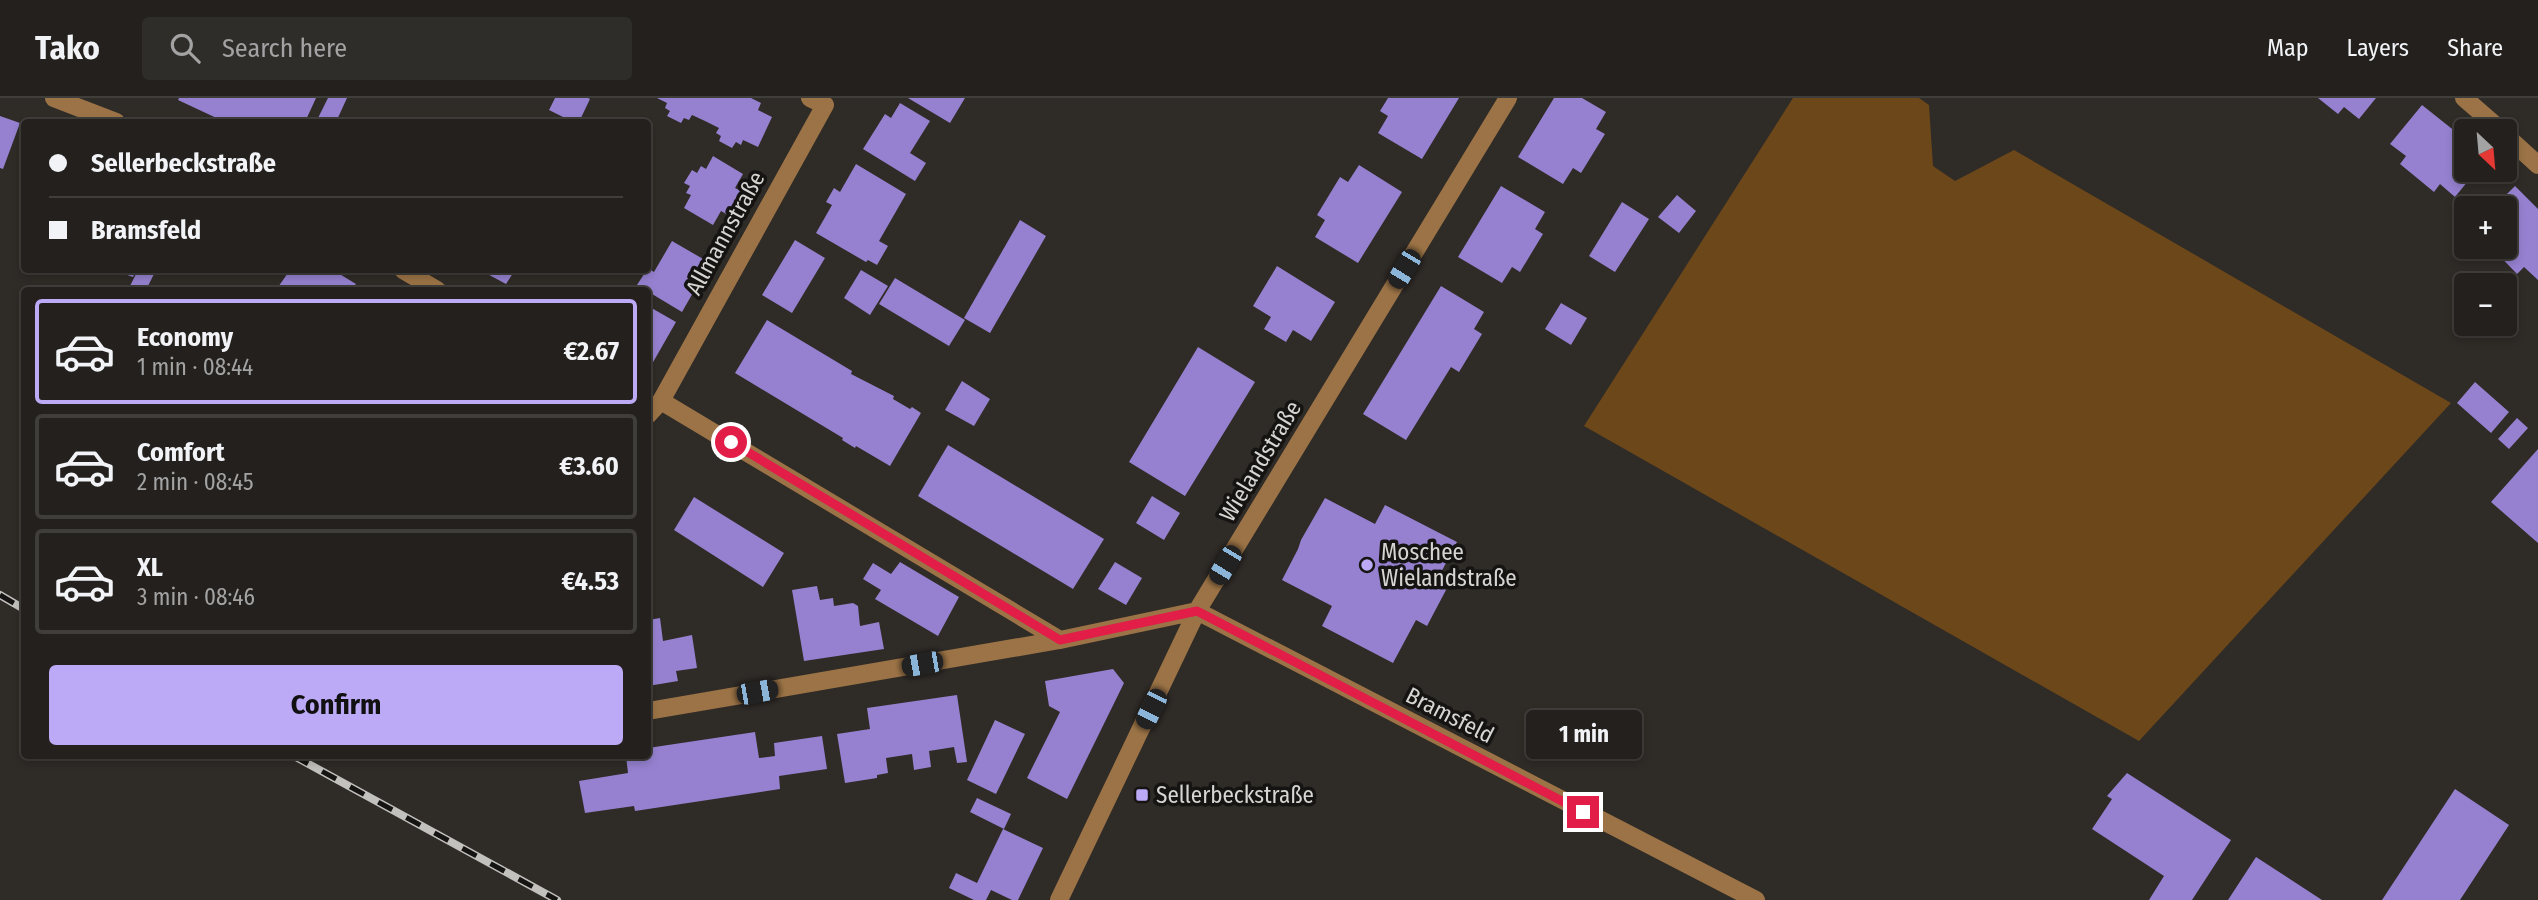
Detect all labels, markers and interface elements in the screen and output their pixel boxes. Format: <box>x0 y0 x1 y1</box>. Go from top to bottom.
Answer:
search box <box>142 17 632 80</box>
text: Tako <box>35 28 100 68</box>
icon: search <box>166 29 204 67</box>
text: Search here <box>222 33 347 64</box>
text: Map <box>2267 34 2309 62</box>
text: Layers <box>2347 34 2409 62</box>
text: Share <box>2447 34 2503 62</box>
north arrow <box>2454 119 2516 182</box>
map controls <box>2454 119 2517 336</box>
text: Sellerbeckstraße <box>91 148 276 179</box>
street label: Allmannstraße <box>680 166 770 300</box>
button: + <box>2454 196 2517 259</box>
text: Bramsfeld <box>91 215 201 246</box>
car <box>1385 246 1424 292</box>
button: − <box>2454 273 2517 336</box>
icon: car <box>53 320 116 383</box>
text: Economy <box>137 322 233 353</box>
text: €2.67 <box>563 336 619 367</box>
text: 1 min · 08:44 <box>137 353 253 381</box>
street label: Wielandstraße <box>1213 396 1307 526</box>
route start <box>715 426 747 458</box>
icon: car <box>53 435 116 498</box>
text: Comfort <box>137 437 225 468</box>
text: €3.60 <box>559 451 619 482</box>
text: 2 min · 08:45 <box>137 468 254 496</box>
place label: Moschee Wielandstraße <box>1381 538 1517 592</box>
car <box>1206 542 1245 588</box>
icon: car <box>53 550 116 613</box>
text: XL <box>137 552 163 583</box>
marker: Moschee Wielandstraße <box>1359 557 1375 573</box>
text: €4.53 <box>561 566 619 597</box>
text: 3 min · 08:46 <box>137 583 255 611</box>
car <box>900 650 945 678</box>
button: Confirm <box>49 665 623 745</box>
car <box>735 678 780 706</box>
street label: Bramsfeld <box>1401 681 1499 749</box>
car <box>1133 686 1170 732</box>
callout: 1 min <box>1525 710 1641 760</box>
text: 1 min <box>1559 720 1609 748</box>
place label: Sellerbeckstraße <box>1156 781 1314 809</box>
marker: Sellerbeckstraße <box>1134 787 1150 803</box>
route end <box>1567 796 1599 828</box>

